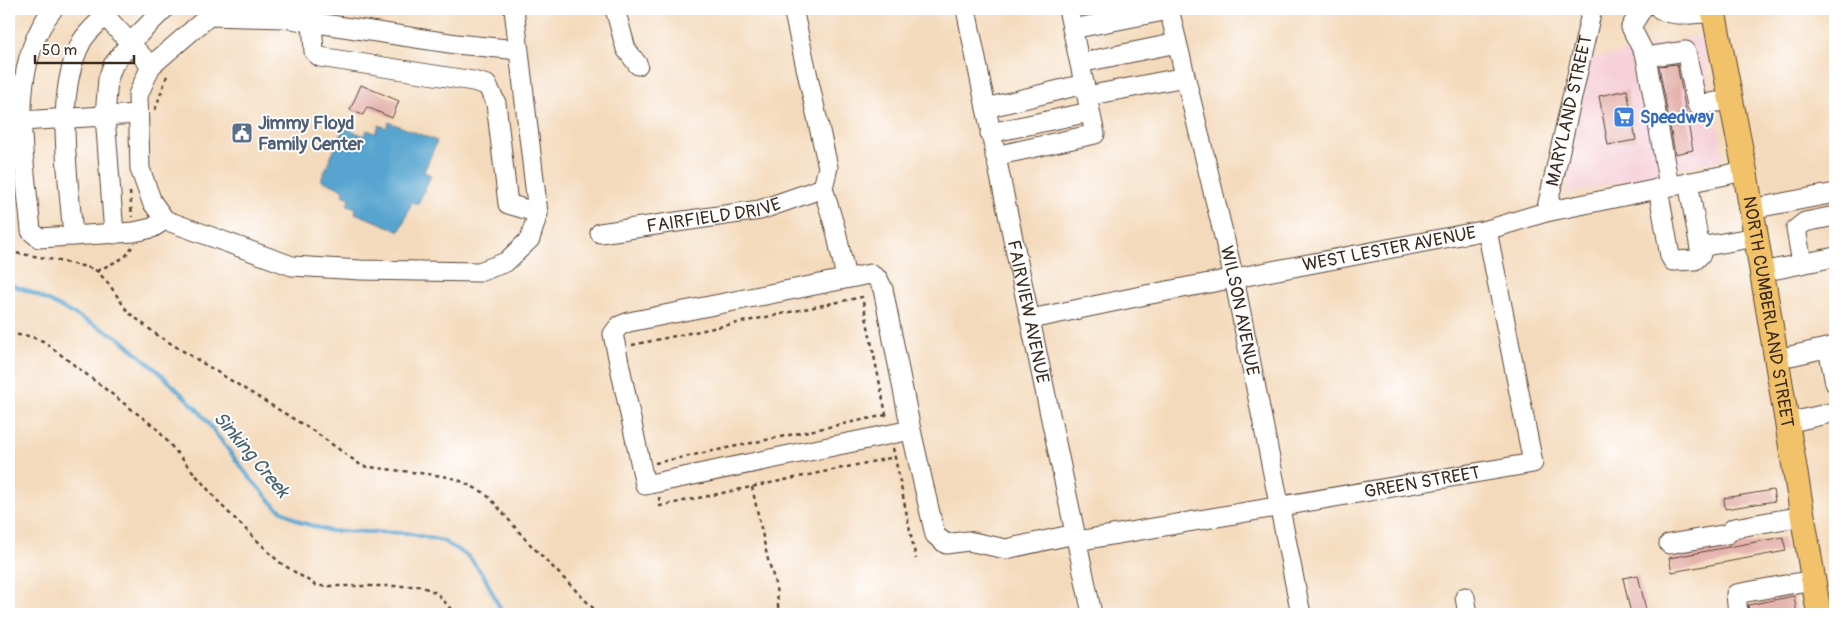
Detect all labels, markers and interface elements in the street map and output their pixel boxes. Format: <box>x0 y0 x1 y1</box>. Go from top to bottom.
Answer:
scale bar <box>35 32 134 64</box>
street label: MARYLAND STREET <box>1541 33 1598 189</box>
text: 50 m <box>42 41 77 60</box>
supermarket icon: Speedway <box>1612 105 1636 129</box>
place label: Speedway <box>1640 106 1714 129</box>
place label: Jimmy Floyd Family Center <box>258 112 364 156</box>
public building icon: Jimmy Floyd Family Center <box>230 121 254 145</box>
street label: FAIRFIELD DRIVE <box>645 193 784 238</box>
street label: NORTH CUMBERLAND STREET <box>1737 195 1799 429</box>
street label: WEST LESTER AVENUE <box>1301 221 1478 277</box>
street label: FAIRVIEW AVENUE <box>1002 238 1054 385</box>
street label: WILSON AVENUE <box>1215 244 1264 378</box>
water label: Sinking Creek <box>208 407 296 504</box>
street label: GREEN STREET <box>1362 461 1482 504</box>

